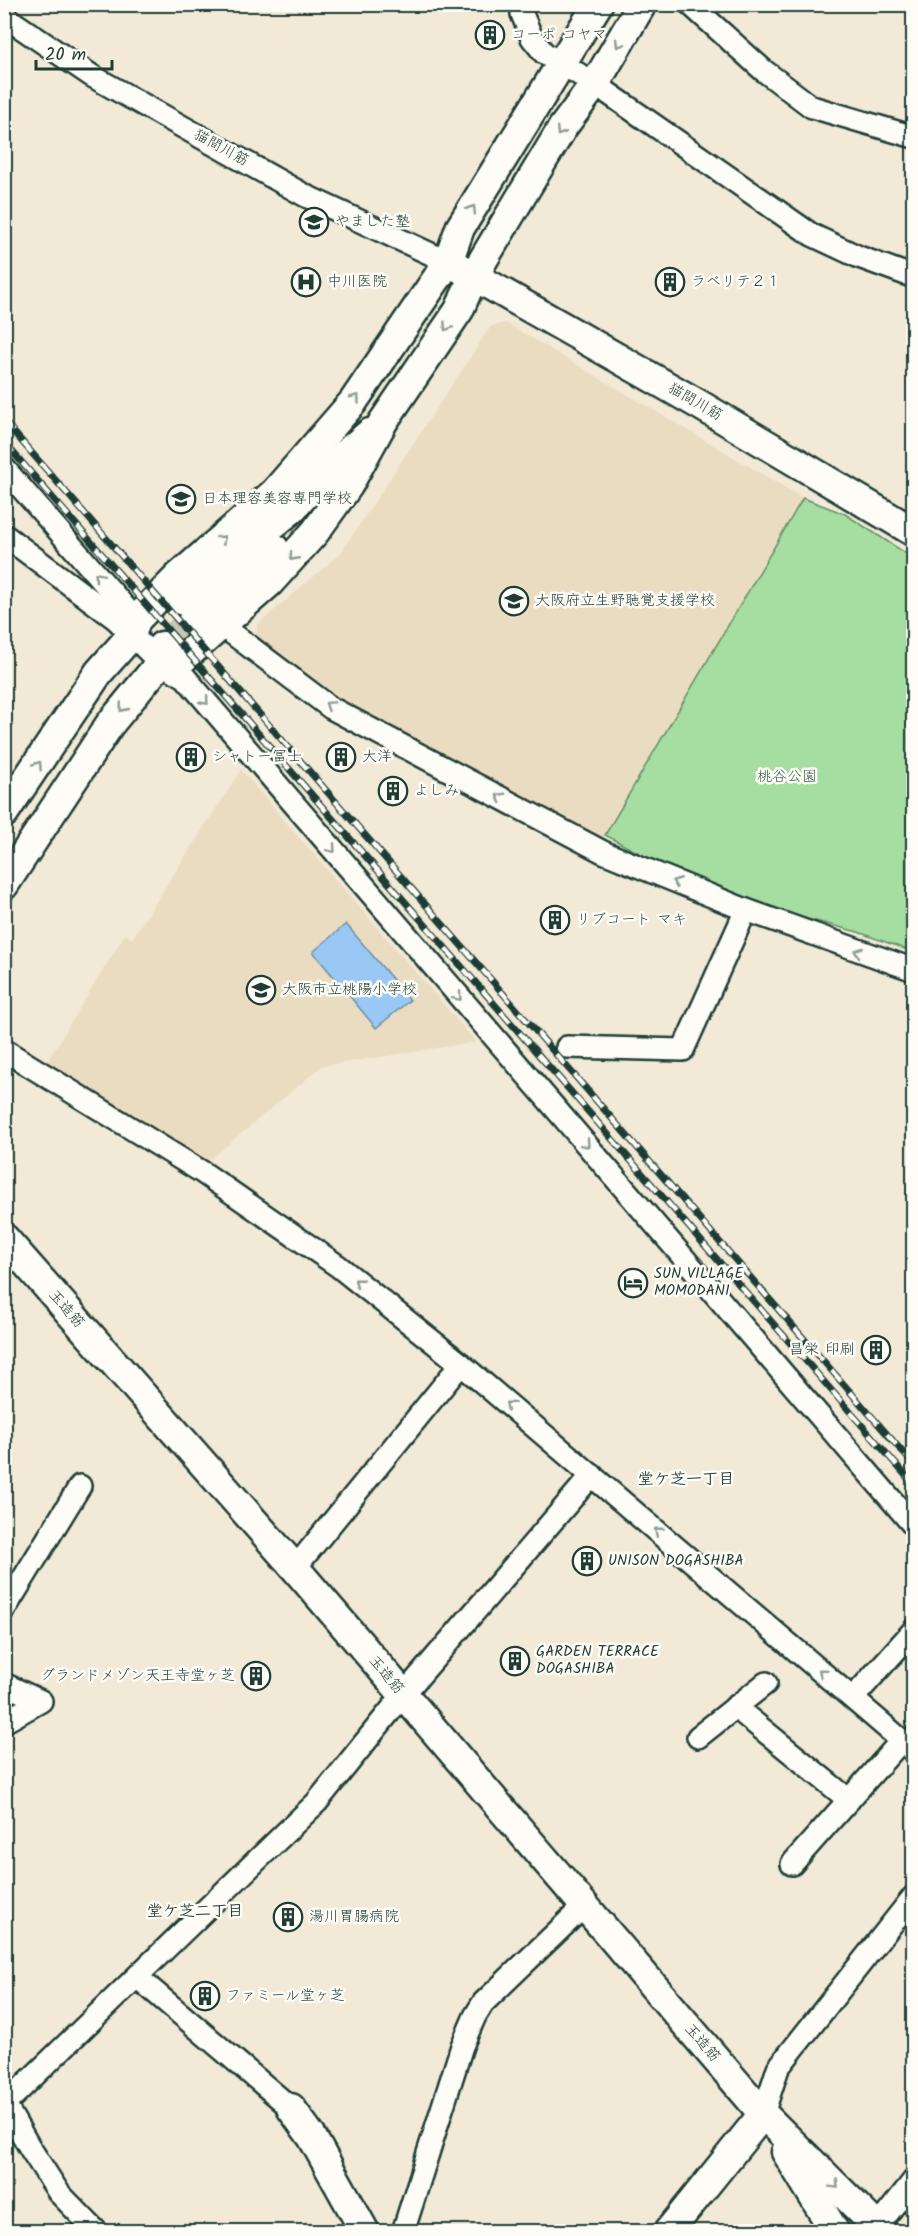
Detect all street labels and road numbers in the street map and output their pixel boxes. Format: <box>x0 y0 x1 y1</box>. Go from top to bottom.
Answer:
street label: 猫間川筋 <box>189 123 253 173</box>
street label: 猫間川筋 <box>663 377 727 427</box>
street label: 玉造筋 <box>42 1284 90 1334</box>
street label: 玉造筋 <box>362 1650 410 1700</box>
street label: 玉造筋 <box>678 2018 726 2068</box>

